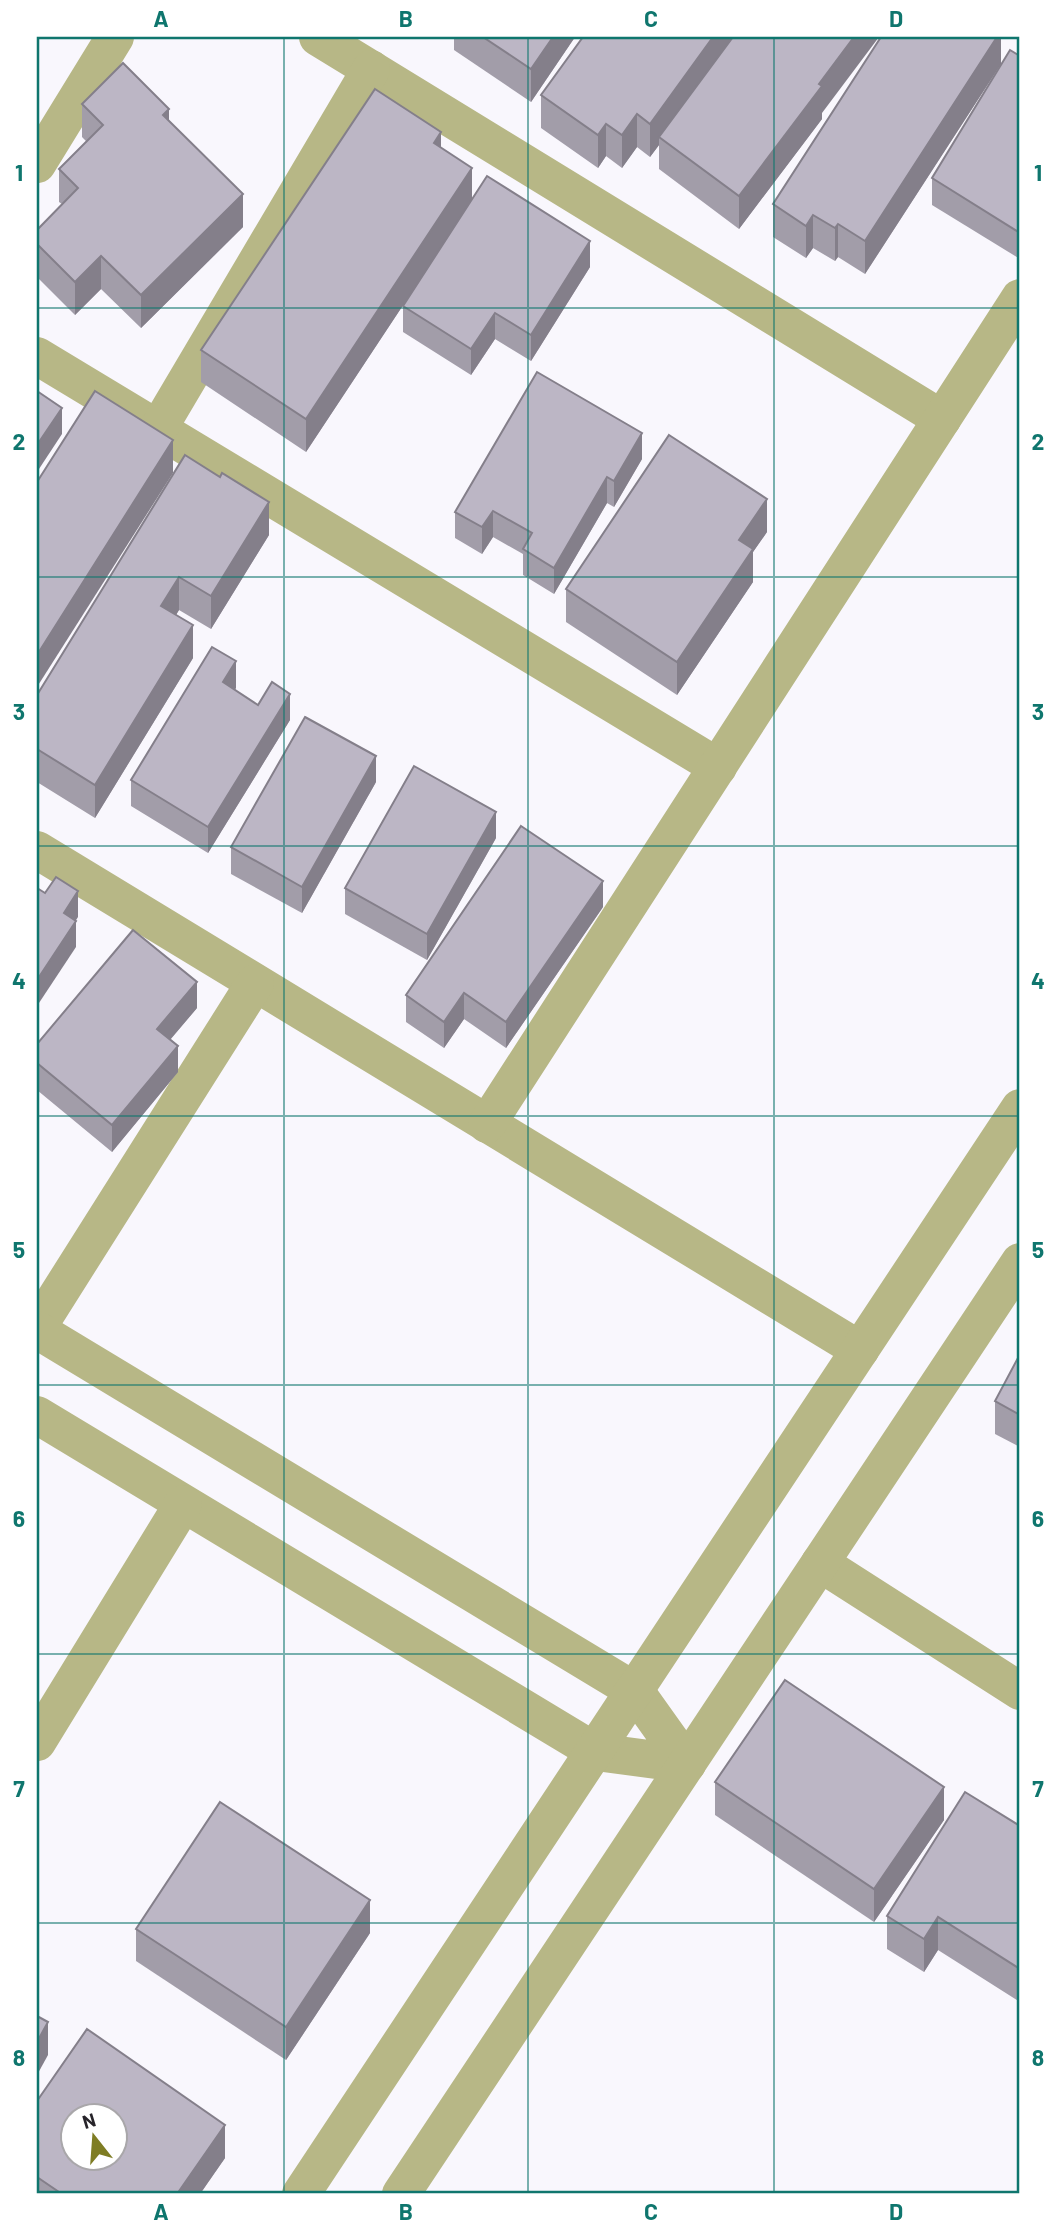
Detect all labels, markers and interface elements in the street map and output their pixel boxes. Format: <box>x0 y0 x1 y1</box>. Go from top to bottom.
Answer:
text: A <box>153 4 169 32</box>
text: B <box>399 4 413 32</box>
text: C <box>644 4 658 32</box>
text: D <box>889 4 903 32</box>
text: 1 <box>15 158 23 186</box>
text: 1 <box>1034 158 1042 186</box>
text: 2 <box>13 427 25 455</box>
text: 2 <box>1032 427 1044 455</box>
text: 3 <box>13 697 25 725</box>
text: 3 <box>1032 697 1044 725</box>
text: 4 <box>12 966 26 994</box>
text: 4 <box>1031 966 1045 994</box>
text: 5 <box>13 1235 25 1263</box>
text: 5 <box>1032 1235 1044 1263</box>
text: 6 <box>13 1504 25 1532</box>
text: 6 <box>1032 1504 1044 1532</box>
text: 7 <box>13 1774 25 1802</box>
text: 7 <box>1032 1774 1044 1802</box>
text: 8 <box>13 2043 25 2071</box>
text: 8 <box>1032 2043 1044 2071</box>
north arrow <box>60 2102 130 2172</box>
text: N <box>79 2107 98 2133</box>
text: A <box>153 2197 169 2225</box>
text: B <box>399 2197 413 2225</box>
text: C <box>644 2197 658 2225</box>
text: D <box>889 2197 903 2225</box>

